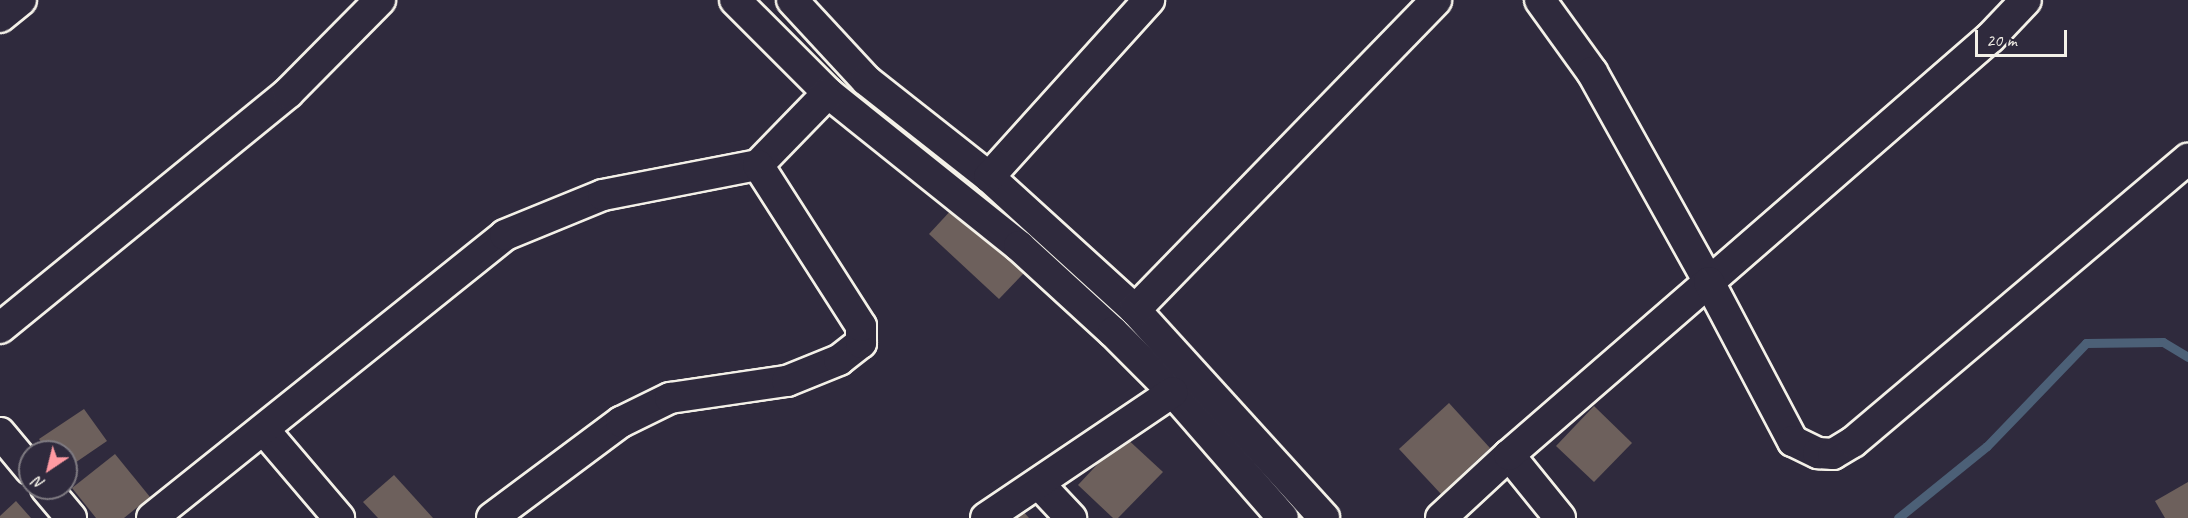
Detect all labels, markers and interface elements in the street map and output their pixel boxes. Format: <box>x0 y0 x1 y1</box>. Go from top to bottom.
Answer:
scale bar <box>1978 18 2070 56</box>
text: 20 m <box>1986 29 2017 51</box>
north arrow <box>18 440 78 500</box>
text: N <box>29 472 49 494</box>

